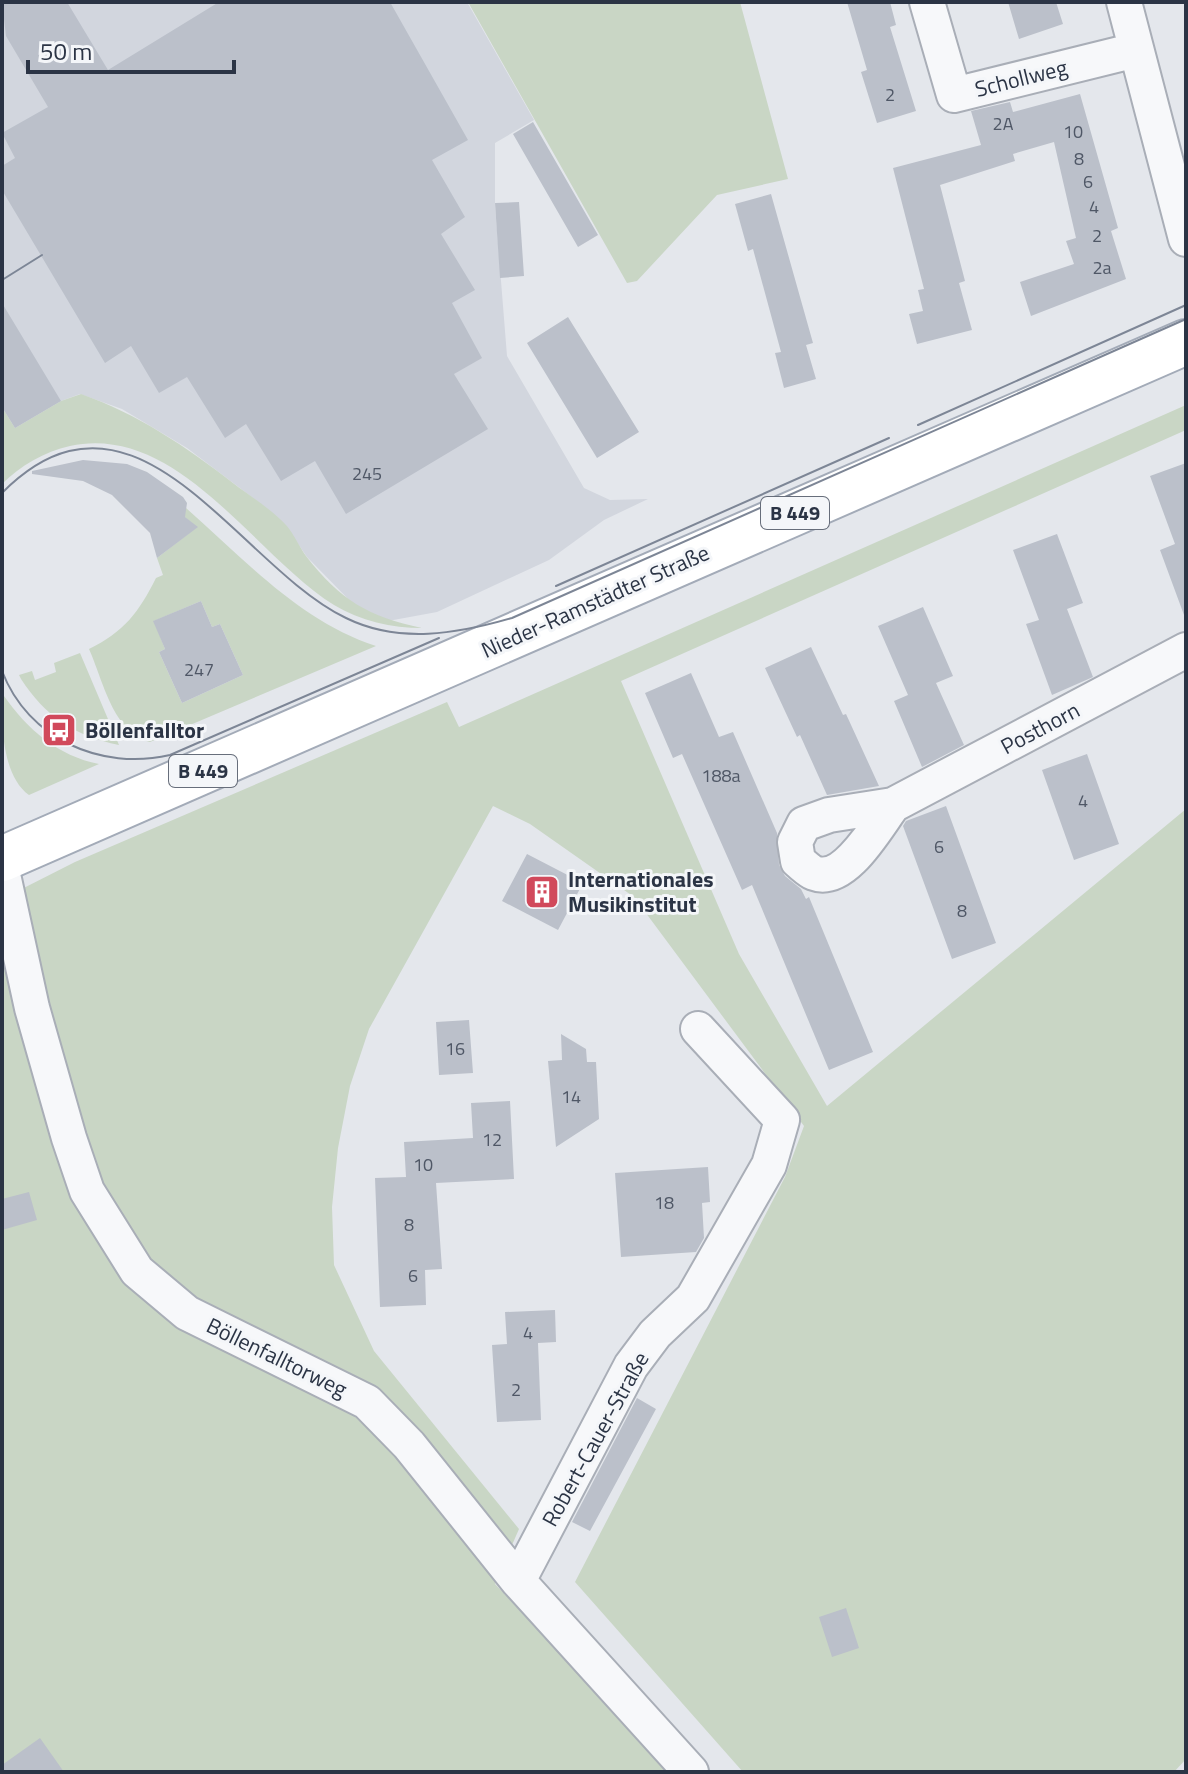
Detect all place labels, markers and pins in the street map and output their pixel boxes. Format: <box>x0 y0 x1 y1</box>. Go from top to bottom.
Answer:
bus stop icon: Böllenfalltor <box>40 711 78 749</box>
place label: Böllenfalltor <box>85 713 204 747</box>
place label: Internationales Musikinstitut <box>568 862 714 921</box>
building icon: Internationales Musikinstitut <box>523 873 561 911</box>

